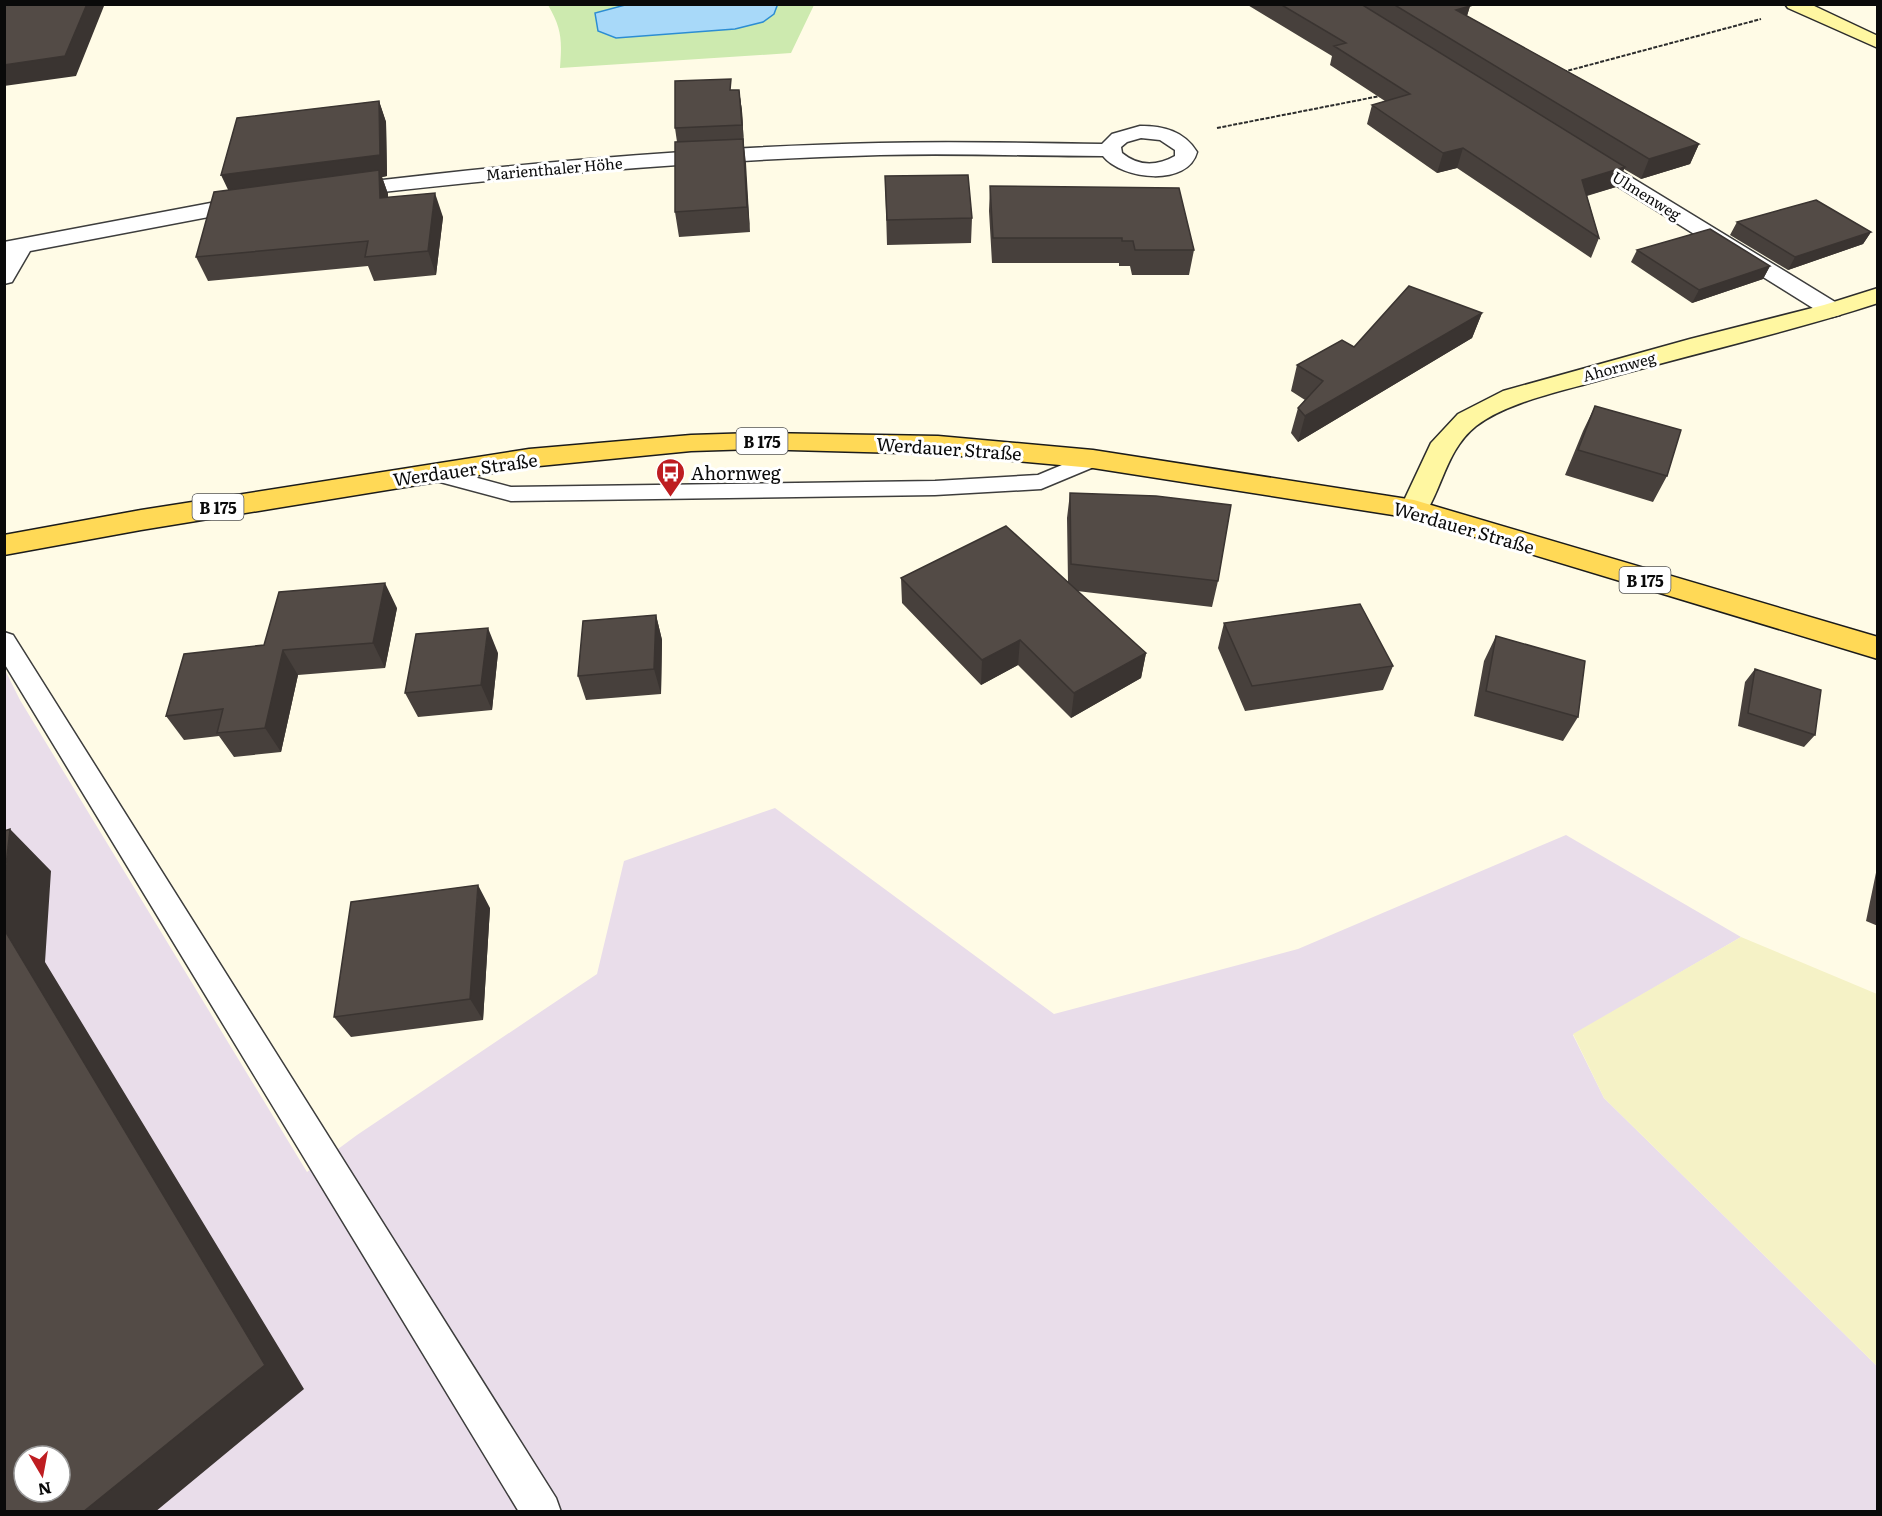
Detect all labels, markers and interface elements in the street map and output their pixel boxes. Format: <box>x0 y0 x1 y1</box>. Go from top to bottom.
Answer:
street label: Marienthaler Höhe <box>485 151 624 185</box>
street label: Ulmenweg <box>1608 165 1686 226</box>
street label: Ahornweg <box>1580 345 1659 387</box>
road number: B 175 <box>736 428 788 454</box>
street label: Werdauer Straße <box>875 429 1023 467</box>
street label: Werdauer Straße <box>391 445 539 493</box>
bus stop icon: Ahornweg <box>654 456 686 498</box>
place label: Ahornweg <box>691 459 782 486</box>
road number: B 175 <box>192 494 244 520</box>
street label: Werdauer Straße <box>1390 494 1538 560</box>
road number: B 175 <box>1620 567 1670 593</box>
north arrow <box>12 1444 72 1504</box>
text: N <box>36 1477 53 1503</box>

